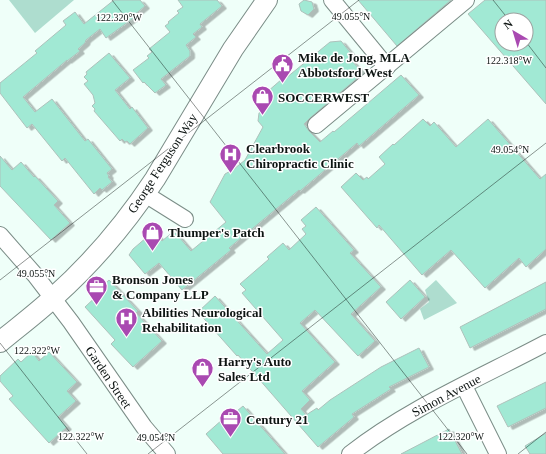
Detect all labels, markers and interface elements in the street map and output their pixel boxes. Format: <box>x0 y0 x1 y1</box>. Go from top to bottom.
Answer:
text: 49.055°N <box>332 11 370 22</box>
text: 122.320°W <box>96 12 143 23</box>
north arrow <box>494 12 534 52</box>
text: N <box>501 17 515 31</box>
place label: Mike de Jong, MLA Abbotsford West <box>298 50 411 80</box>
public building icon: Mike de Jong, MLA Abbotsford West <box>269 51 295 84</box>
text: 122.318°W <box>486 55 533 66</box>
shop icon: SOCCERWEST <box>249 84 275 117</box>
place label: SOCCERWEST <box>278 90 370 105</box>
street label: George Ferguson Way <box>125 110 201 216</box>
place label: Clearbrook Chiropractic Clinic <box>246 141 354 171</box>
hospital icon: Clearbrook Chiropractic Clinic <box>217 142 243 175</box>
text: 49.054°N <box>491 144 529 155</box>
shop icon: Thumper's Patch <box>139 219 165 252</box>
place label: Thumper's Patch <box>168 225 265 240</box>
text: 49.055°N <box>17 268 55 279</box>
place label: Bronson Jones & Company LLP <box>112 272 209 302</box>
office icon: Bronson Jones & Company LLP <box>83 273 109 306</box>
place label: Abilities Neurological Rehabilitation <box>142 305 262 335</box>
hospital icon: Abilities Neurological Rehabilitation <box>114 306 140 339</box>
street label: Garden Street <box>82 343 135 412</box>
text: 122.322°W <box>14 345 61 356</box>
place label: Harry's Auto Sales Ltd <box>218 354 291 384</box>
shop icon: Harry's Auto Sales Ltd <box>189 355 215 388</box>
street label: Simon Avenue <box>409 371 483 420</box>
office icon: Century 21 <box>217 406 243 439</box>
place label: Century 21 <box>246 412 308 427</box>
text: 122.322°W <box>58 431 105 442</box>
text: 122.320°W <box>438 431 485 442</box>
text: 49.054°N <box>137 432 175 443</box>

